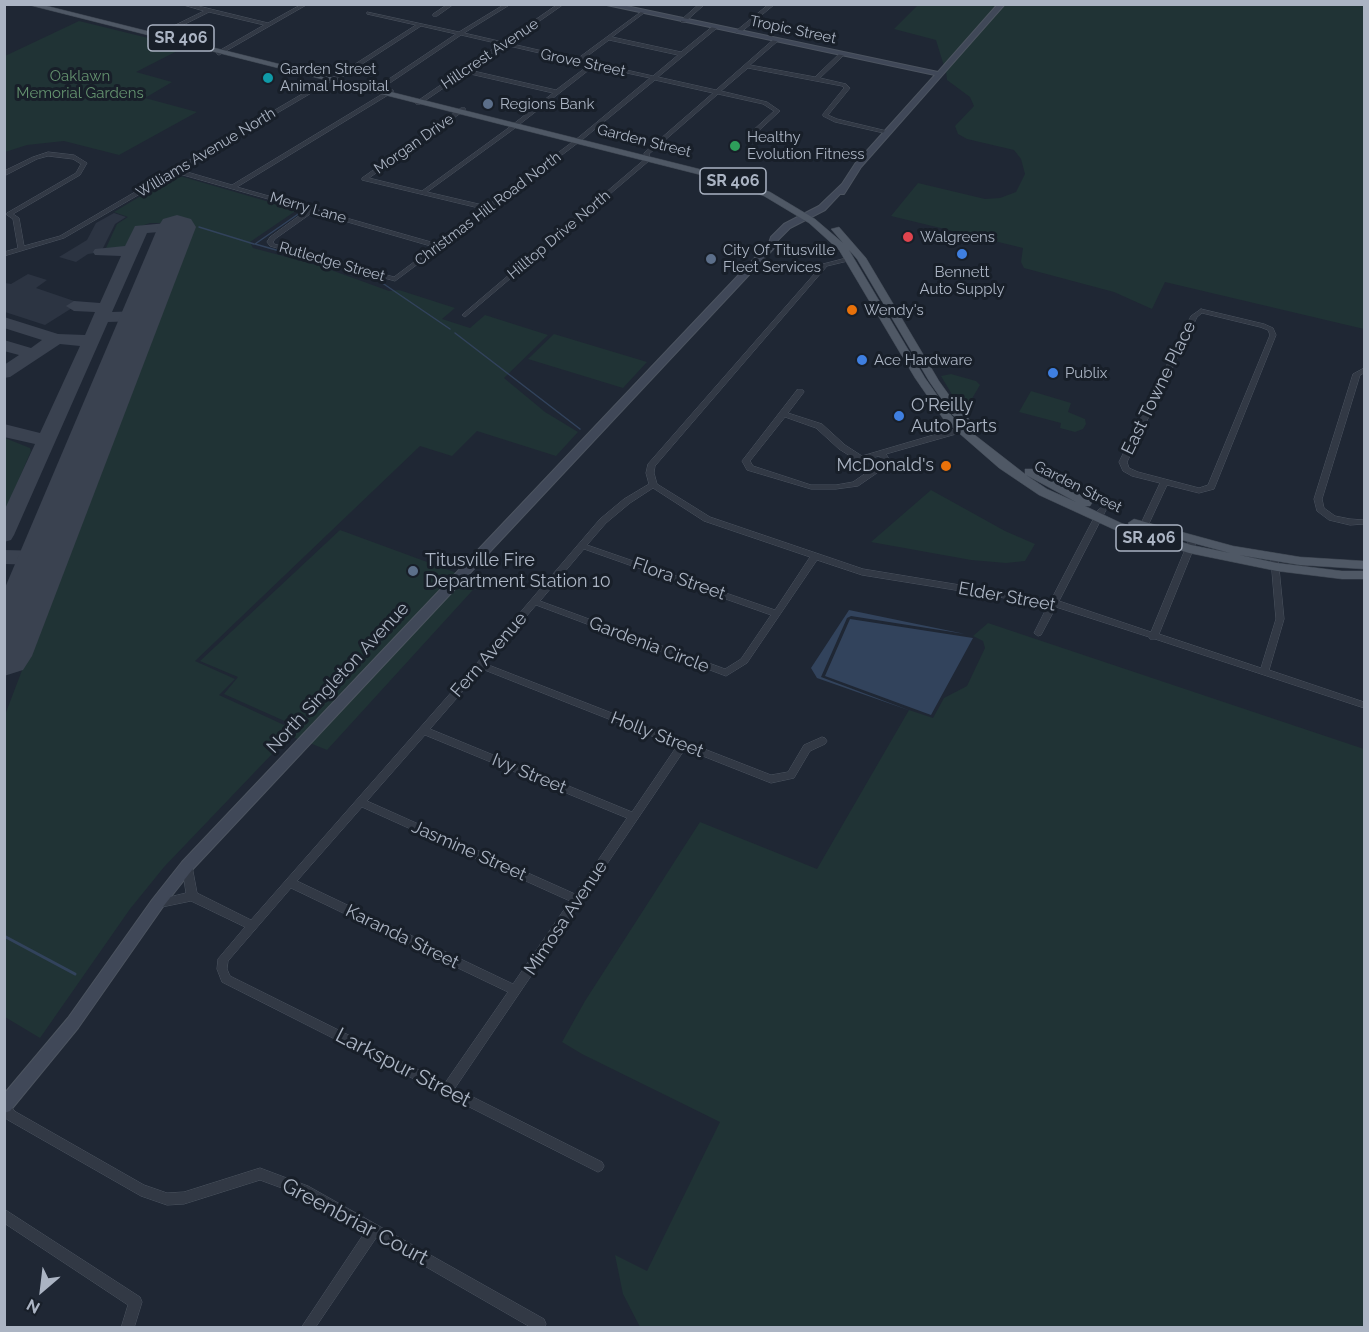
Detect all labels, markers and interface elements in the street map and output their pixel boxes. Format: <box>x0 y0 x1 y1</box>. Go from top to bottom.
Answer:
street label: Tropic Street <box>748 12 838 48</box>
street label: Hillcrest Avenue <box>438 15 542 93</box>
road number: SR 406 <box>148 25 214 51</box>
street label: Grove Street <box>539 45 627 81</box>
place label: Garden Street Animal Hospital <box>280 60 389 95</box>
park label: Oaklawn Memorial Gardens <box>16 67 144 102</box>
marker: Garden Street Animal Hospital <box>261 71 275 85</box>
place label: Regions Bank <box>500 95 594 113</box>
marker: Regions Bank <box>481 97 495 111</box>
street label: Williams Avenue North <box>133 104 279 202</box>
street label: Morgan Drive <box>371 110 457 178</box>
street label: Garden Street <box>595 121 693 161</box>
place label: Healthy Evolution Fitness <box>747 128 864 163</box>
marker: Healthy Evolution Fitness <box>728 139 742 153</box>
street label: Christmas Hill Road North <box>411 148 565 270</box>
road number: SR 406 <box>700 168 766 194</box>
street label: Hilltop Drive North <box>504 187 614 283</box>
street label: Merry Lane <box>268 188 348 228</box>
place label: Walgreens <box>920 228 995 246</box>
marker: Walgreens <box>901 230 915 244</box>
street label: Rutledge Street <box>277 238 387 286</box>
place label: City Of Titusville Fleet Services <box>723 241 835 276</box>
marker: Bennett Auto Supply <box>955 247 969 261</box>
marker: City Of Titusville Fleet Services <box>704 252 718 266</box>
place label: Bennett Auto Supply <box>919 263 1005 298</box>
place label: Wendy's <box>864 301 924 319</box>
marker: Wendy's <box>845 303 859 317</box>
street label: East Towne Place <box>1117 318 1201 458</box>
place label: Ace Hardware <box>874 351 972 369</box>
marker: Ace Hardware <box>855 353 869 367</box>
place label: Publix <box>1065 364 1107 382</box>
marker: Publix <box>1046 366 1060 380</box>
place label: O'Reilly Auto Parts <box>911 395 997 438</box>
marker: O'Reilly Auto Parts <box>892 409 906 423</box>
place label: McDonald's <box>836 455 934 477</box>
street label: Garden Street <box>1031 457 1125 517</box>
marker: McDonald's <box>939 459 953 473</box>
road number: SR 406 <box>1116 525 1182 551</box>
place label: Titusville Fire Department Station 10 <box>425 550 611 592</box>
street label: Flora Street <box>630 553 728 605</box>
marker: Titusville Fire Department Station 10 <box>406 564 420 578</box>
street label: Elder Street <box>957 578 1057 616</box>
street label: North Singleton Avenue <box>262 598 414 758</box>
street label: Fern Avenue <box>446 608 532 702</box>
street label: Gardenia Circle <box>586 612 712 678</box>
street label: Holly Street <box>608 707 706 763</box>
street label: Ivy Street <box>489 749 569 799</box>
street label: Jasmine Street <box>408 816 530 886</box>
street label: Mimosa Avenue <box>520 857 612 979</box>
street label: Karanda Street <box>342 900 462 974</box>
street label: Larkspur Street <box>331 1023 475 1113</box>
street label: Greenbriar Court <box>278 1173 432 1271</box>
north arrow <box>12 1260 72 1320</box>
text: N <box>23 1295 43 1318</box>

